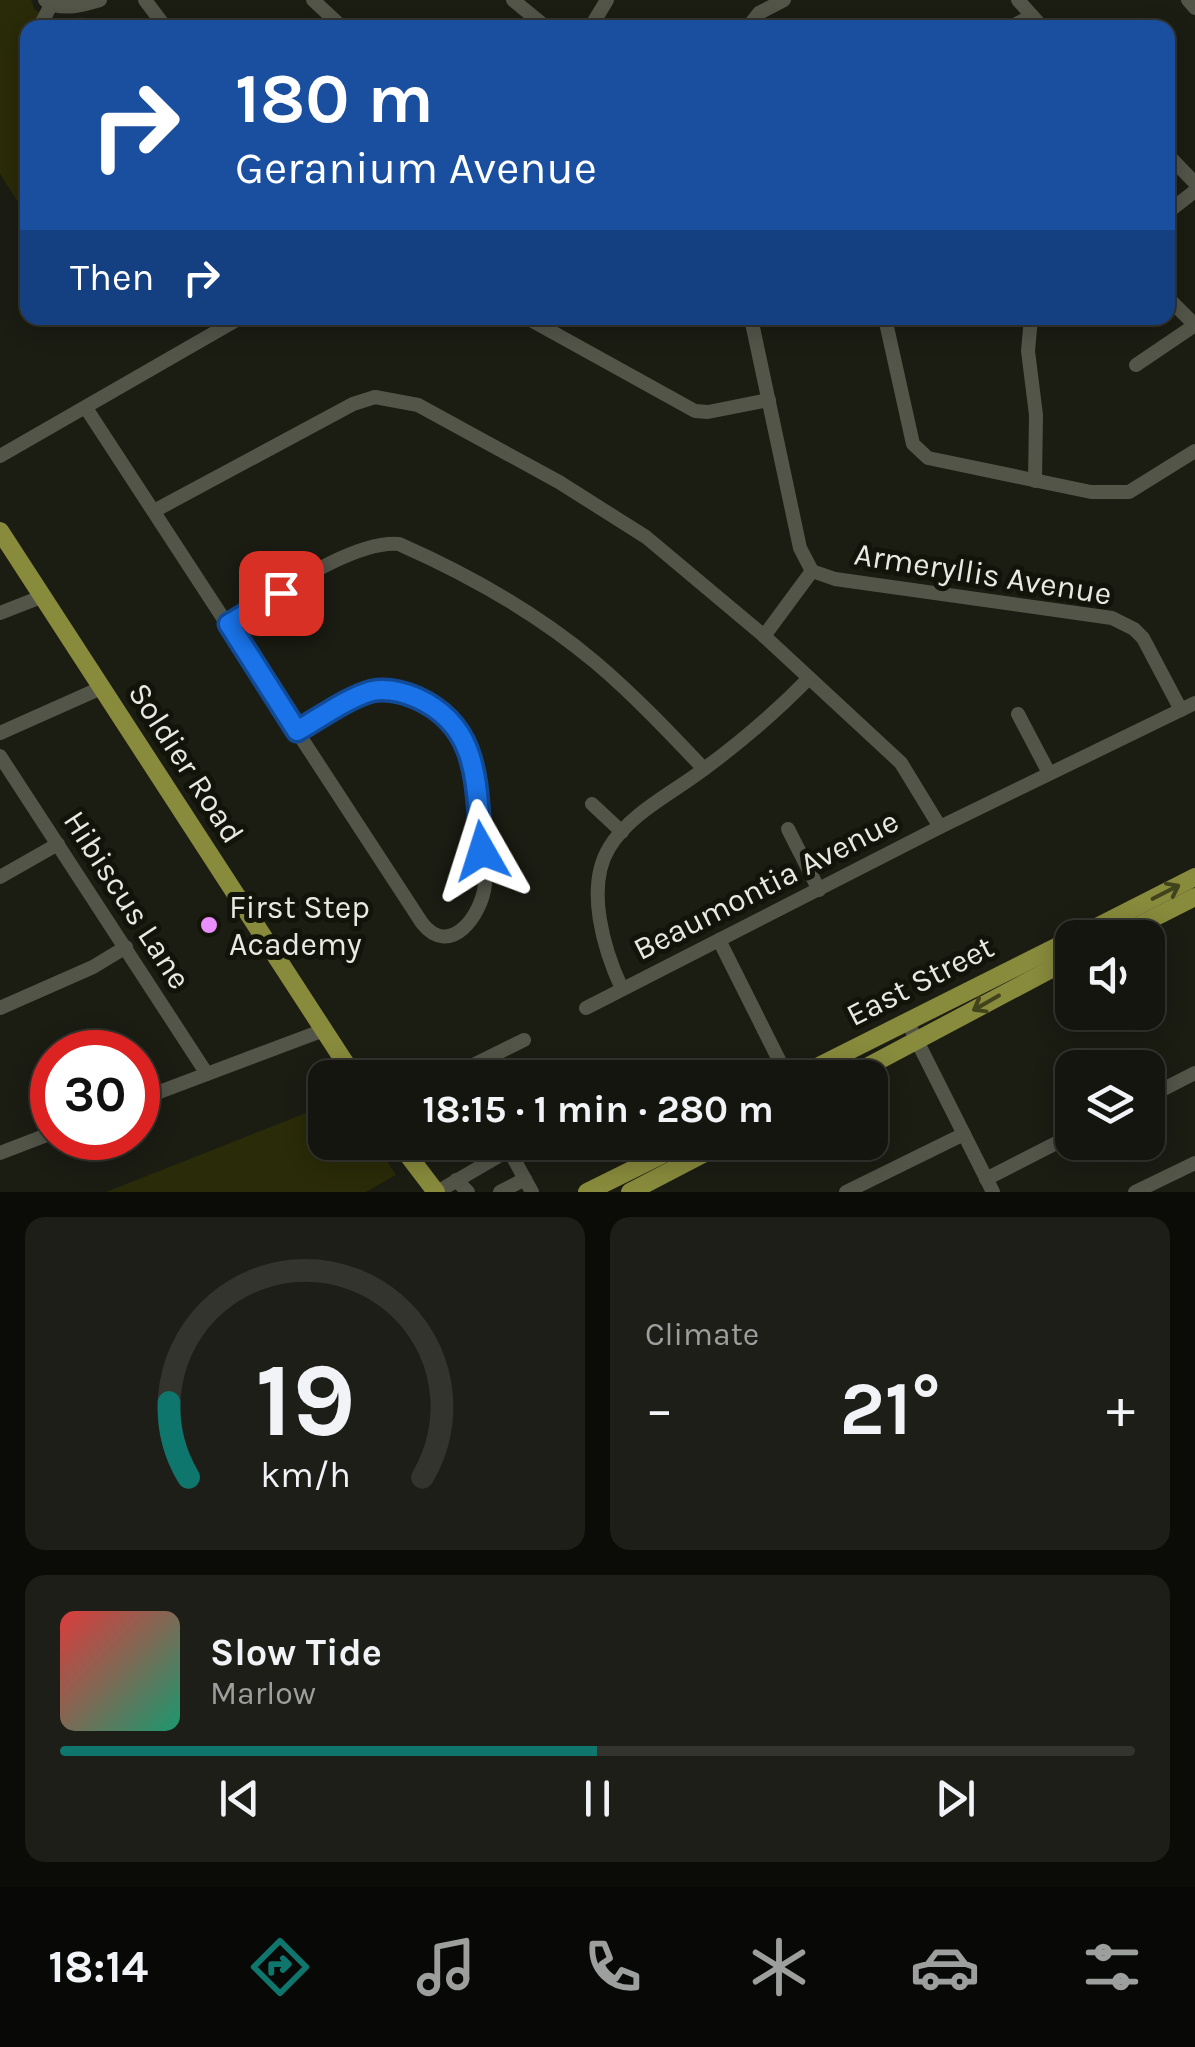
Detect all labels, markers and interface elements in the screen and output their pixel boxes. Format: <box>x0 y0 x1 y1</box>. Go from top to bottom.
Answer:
text: 180 m <box>235 58 434 140</box>
icon: right <box>70 60 200 190</box>
text: Geranium Avenue <box>235 142 597 194</box>
icon: right <box>174 250 229 305</box>
text: Then <box>70 255 154 300</box>
street label: Armeryllis Avenue <box>852 535 1114 613</box>
pin <box>239 551 324 636</box>
icon: arrive <box>254 566 309 621</box>
street label: Soldier Road <box>120 676 252 850</box>
position arrow <box>430 799 534 903</box>
street label: Beaumontia Avenue <box>627 802 905 968</box>
street label: Hibiscus Lane <box>56 804 198 996</box>
one-way arrow <box>1151 881 1181 900</box>
place label: First Step Academy <box>229 889 370 963</box>
marker: First Step Academy <box>198 914 220 936</box>
map controls <box>1055 920 1165 1160</box>
button: sound <box>1055 920 1165 1030</box>
street label: East Street <box>840 928 1000 1034</box>
one-way arrow <box>972 993 1001 1013</box>
speed limit sign: 30 <box>30 1030 160 1160</box>
button: layers <box>1055 1050 1165 1160</box>
text: 18:15 · 1 min · 280 m <box>422 1087 774 1132</box>
text: Climate <box>645 1316 759 1353</box>
text: 19 <box>255 1340 355 1461</box>
text: 21° <box>839 1365 941 1453</box>
text: − <box>645 1377 674 1441</box>
text: + <box>1106 1377 1135 1441</box>
text: km/h <box>260 1454 350 1496</box>
text: Slow Tide <box>210 1630 382 1675</box>
text: Marlow <box>210 1675 316 1712</box>
icon: previous <box>212 1771 267 1826</box>
icon: pause <box>570 1771 625 1826</box>
icon: next <box>928 1771 983 1826</box>
icon: directions <box>245 1932 315 2002</box>
icon: music <box>411 1932 481 2002</box>
icon: phone <box>578 1932 648 2002</box>
icon: climate <box>744 1932 814 2002</box>
icon: car <box>910 1932 980 2002</box>
icon: filters <box>1077 1932 1147 2002</box>
text: 18:14 <box>48 1941 148 1993</box>

